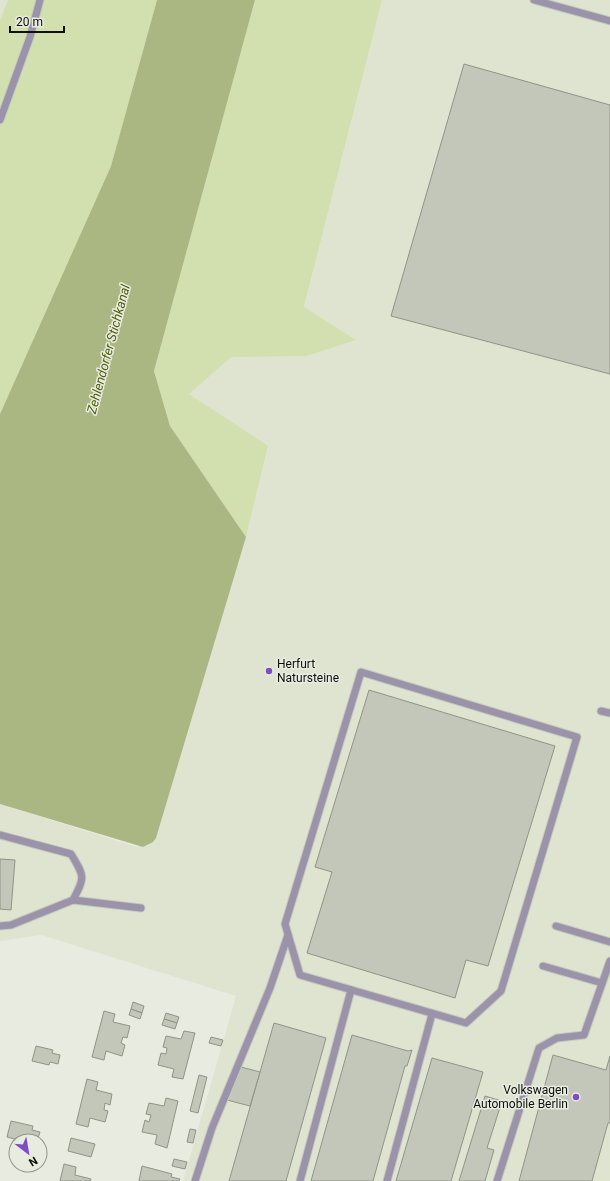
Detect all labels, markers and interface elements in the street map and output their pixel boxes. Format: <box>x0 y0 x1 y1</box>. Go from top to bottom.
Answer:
scale bar <box>10 8 64 34</box>
text: 20 m <box>16 15 43 29</box>
water label: Zehlendorfer Stichkanal <box>84 282 133 416</box>
place label: Herfurt Natursteine <box>277 657 339 685</box>
marker: Herfurt Natursteine <box>264 666 274 676</box>
place label: Volkswagen Automobile Berlin <box>473 1083 568 1111</box>
marker: Volkswagen Automobile Berlin <box>571 1092 581 1102</box>
north arrow <box>8 1133 48 1173</box>
text: N <box>26 1154 40 1169</box>

